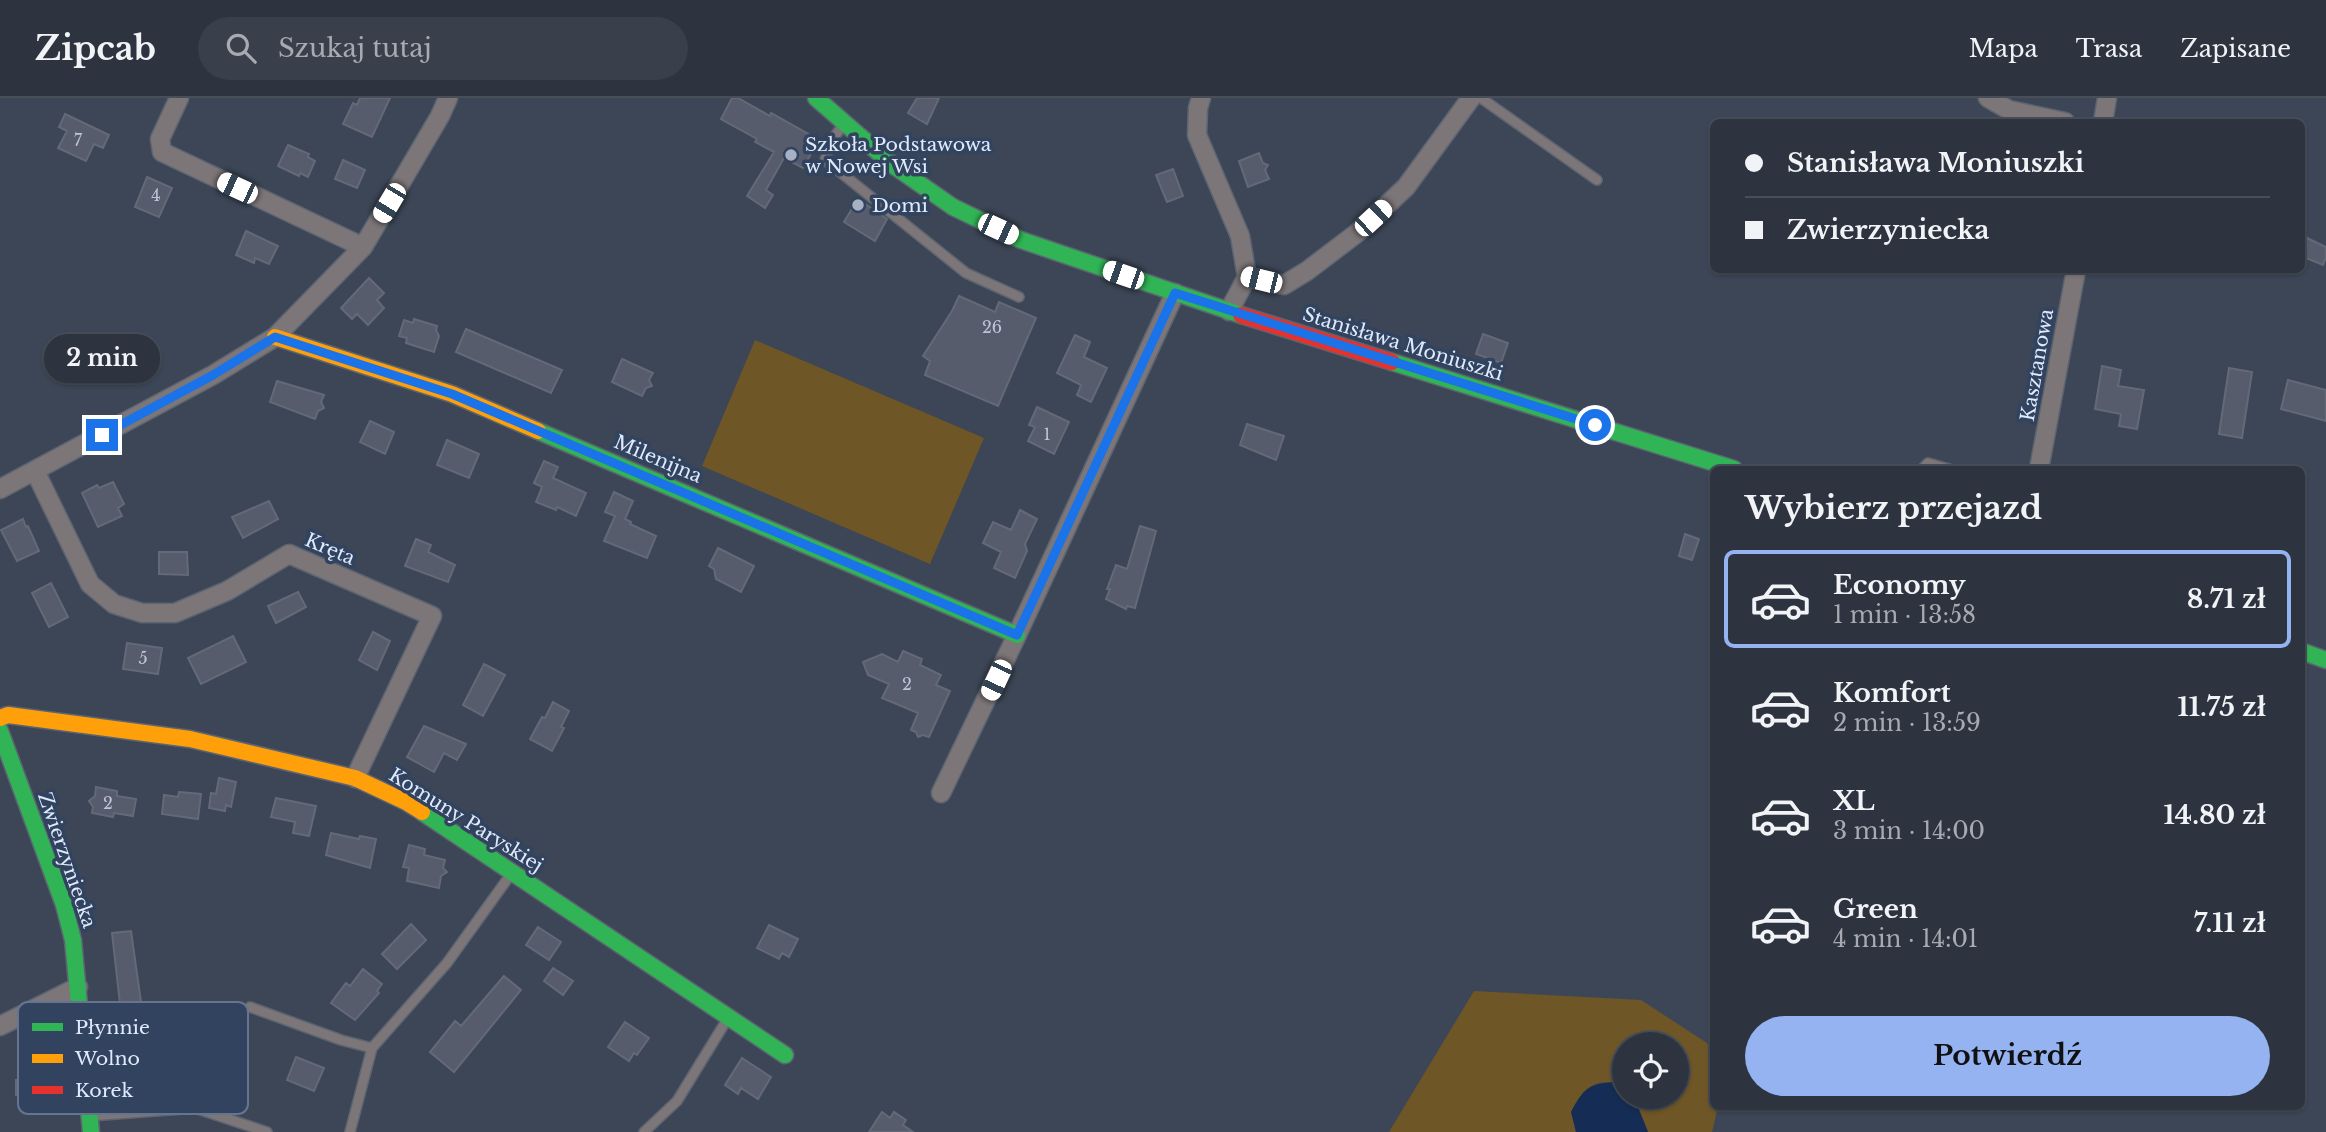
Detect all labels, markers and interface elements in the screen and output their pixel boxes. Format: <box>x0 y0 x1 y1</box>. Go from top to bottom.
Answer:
search box <box>198 17 688 80</box>
text: Zipcab <box>35 28 156 69</box>
icon: search <box>222 29 260 67</box>
text: Szukaj tutaj <box>278 32 432 64</box>
text: Mapa <box>1969 34 2038 63</box>
text: Trasa <box>2076 34 2142 63</box>
text: Zapisane <box>2180 34 2291 63</box>
house number: 7 <box>74 130 83 150</box>
place label: Szkoła Podstawowa w Nowej Wsi <box>805 133 992 178</box>
marker: Szkoła Podstawowa w Nowej Wsi <box>783 147 799 163</box>
text: Stanisława Moniuszki <box>1787 147 2084 179</box>
car <box>214 170 261 206</box>
car <box>370 180 409 226</box>
house number: 4 <box>151 185 161 205</box>
place label: Domi <box>872 194 929 217</box>
car <box>1351 196 1396 240</box>
marker: Domi <box>850 197 866 213</box>
car <box>975 211 1022 247</box>
text: Zwierzyniecka <box>1787 214 1989 246</box>
car <box>1100 258 1147 292</box>
car <box>1239 265 1284 295</box>
street label: Stanisława Moniuszki <box>1300 303 1507 386</box>
street label: Kasztanowa <box>2016 306 2058 423</box>
house number: 26 <box>982 317 1002 337</box>
callout: 2 min <box>44 334 160 382</box>
text: 2 min <box>66 344 138 372</box>
route start <box>1579 409 1611 441</box>
route end <box>86 419 118 451</box>
house number: 1 <box>1043 424 1051 444</box>
street label: Milenijna <box>611 430 706 488</box>
text: Wybierz przejazd <box>1745 488 2042 528</box>
street label: Kręta <box>301 528 359 570</box>
icon: car <box>1749 568 1812 631</box>
text: Economy <box>1833 569 1966 601</box>
text: 8.71 zł <box>2187 583 2266 615</box>
text: 1 min · 13:58 <box>1833 601 1976 629</box>
house number: 5 <box>138 648 148 668</box>
car <box>978 657 1015 703</box>
house number: 2 <box>902 674 912 694</box>
icon: car <box>1749 676 1812 739</box>
text: Komfort <box>1833 677 1951 709</box>
text: 11.75 zł <box>2177 691 2266 723</box>
text: 2 min · 13:59 <box>1833 709 1981 737</box>
street label: Komuny Paryskiej <box>385 763 547 877</box>
icon: car <box>1749 784 1812 847</box>
text: XL <box>1833 785 1875 817</box>
street label: Zwierzyniecka <box>33 789 101 931</box>
house number: 2 <box>103 793 113 813</box>
text: 14.80 zł <box>2164 799 2266 831</box>
text: 3 min · 14:00 <box>1833 817 1985 845</box>
icon: car <box>1749 892 1812 955</box>
text: Green <box>1833 893 1918 925</box>
text: 7.11 zł <box>2194 907 2266 939</box>
text: 4 min · 14:01 <box>1833 925 1978 953</box>
legend <box>18 1002 248 1114</box>
text: Płynnie <box>75 1016 150 1039</box>
button: Potwierdź <box>1745 1016 2270 1096</box>
map controls <box>1612 1032 1689 1109</box>
button: locate <box>1612 1032 1689 1109</box>
text: Wolno <box>74 1047 140 1070</box>
text: Korek <box>75 1079 133 1102</box>

